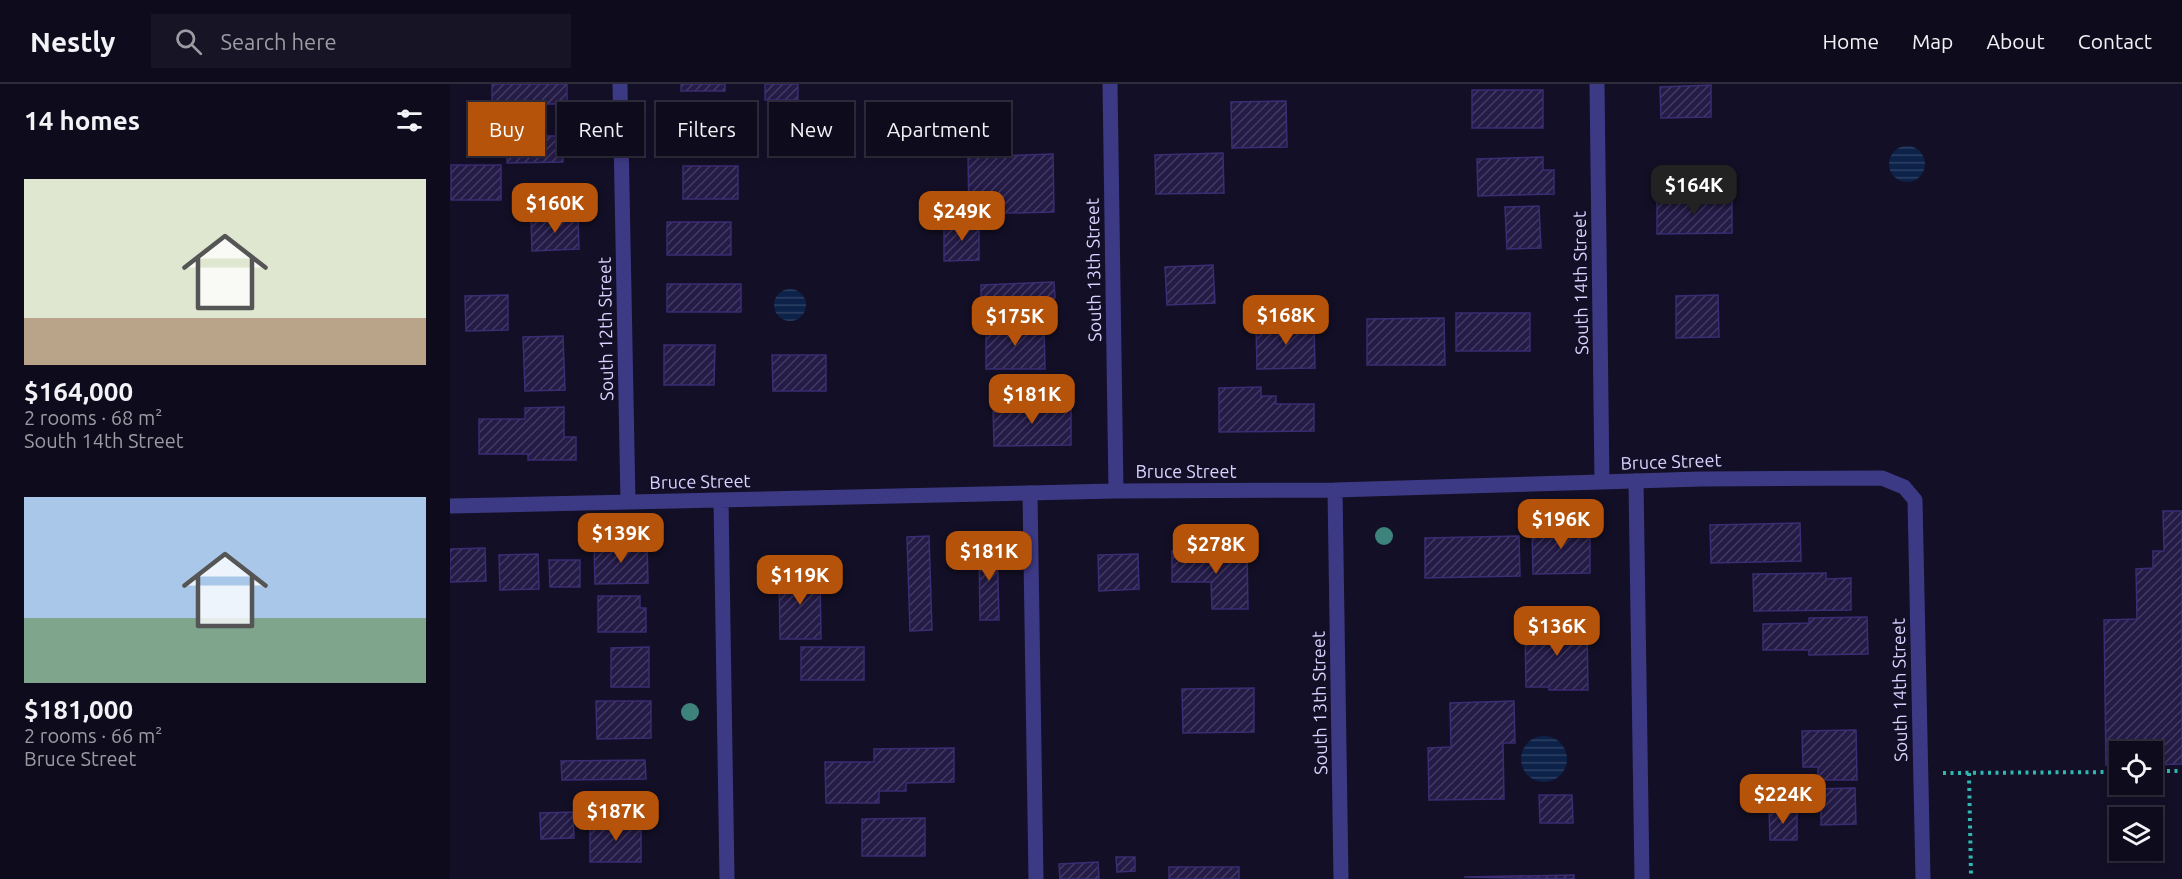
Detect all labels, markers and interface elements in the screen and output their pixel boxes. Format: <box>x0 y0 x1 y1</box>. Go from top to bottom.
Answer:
search box <box>151 14 571 68</box>
icon: search <box>172 25 205 58</box>
text: Nestly <box>30 26 115 57</box>
text: Search here <box>220 29 337 54</box>
text: Home <box>1822 29 1879 53</box>
text: Map <box>1912 29 1953 53</box>
text: About <box>1986 29 2045 53</box>
text: Contact <box>2078 29 2152 53</box>
chip: Buy <box>468 102 545 156</box>
chip: Rent <box>557 102 644 156</box>
chip: Filters <box>656 102 757 156</box>
chip: New <box>769 102 854 156</box>
chip: Apartment <box>866 102 1011 156</box>
icon: filters <box>393 104 426 137</box>
text: 14 homes <box>24 106 140 135</box>
pin: $164K <box>1652 165 1736 216</box>
text: $164K <box>1665 173 1723 196</box>
pin: $160K <box>513 183 597 234</box>
text: $160K <box>526 191 584 214</box>
pin: $249K <box>920 191 1004 242</box>
street label: South 13th Street <box>1082 198 1104 342</box>
text: $249K <box>933 199 991 222</box>
street label: South 14th Street <box>1569 211 1591 355</box>
icon: home <box>171 218 279 326</box>
street label: South 12th Street <box>594 257 616 401</box>
pin: $168K <box>1244 295 1328 346</box>
pin: $175K <box>973 296 1057 347</box>
text: $168K <box>1257 303 1315 326</box>
text: $175K <box>986 304 1044 327</box>
pin: $181K <box>990 374 1074 425</box>
text: $164,000 <box>24 377 133 406</box>
text: $181K <box>1003 382 1061 405</box>
text: 2 rooms · 68 m² <box>24 406 162 429</box>
text: South 14th Street <box>24 429 184 452</box>
street label: Bruce Street <box>1620 449 1722 473</box>
street label: Bruce Street <box>1135 461 1237 481</box>
street label: Bruce Street <box>649 470 751 492</box>
pin: $196K <box>1519 499 1603 550</box>
text: $196K <box>1532 507 1590 530</box>
pin: $139K <box>579 513 663 564</box>
text: $139K <box>592 521 650 544</box>
pin: $278K <box>1174 524 1258 575</box>
pin: $181K <box>947 531 1031 582</box>
text: $278K <box>1187 532 1245 555</box>
icon: home <box>171 536 279 644</box>
text: $181K <box>960 539 1018 562</box>
pin: $119K <box>758 555 842 606</box>
text: $119K <box>771 563 829 586</box>
pin: $136K <box>1515 606 1599 657</box>
text: $136K <box>1528 614 1586 637</box>
street label: South 14th Street <box>1888 618 1910 762</box>
street label: South 13th Street <box>1308 631 1330 775</box>
text: $181,000 <box>24 695 133 724</box>
text: 2 rooms · 66 m² <box>24 724 162 747</box>
map controls <box>2109 741 2163 861</box>
button: locate <box>2109 741 2163 795</box>
text: Bruce Street <box>24 747 136 770</box>
pin: $224K <box>1741 774 1825 825</box>
text: $224K <box>1754 782 1812 805</box>
pin: $187K <box>574 791 658 842</box>
text: $187K <box>587 799 645 822</box>
button: layers <box>2109 807 2163 861</box>

